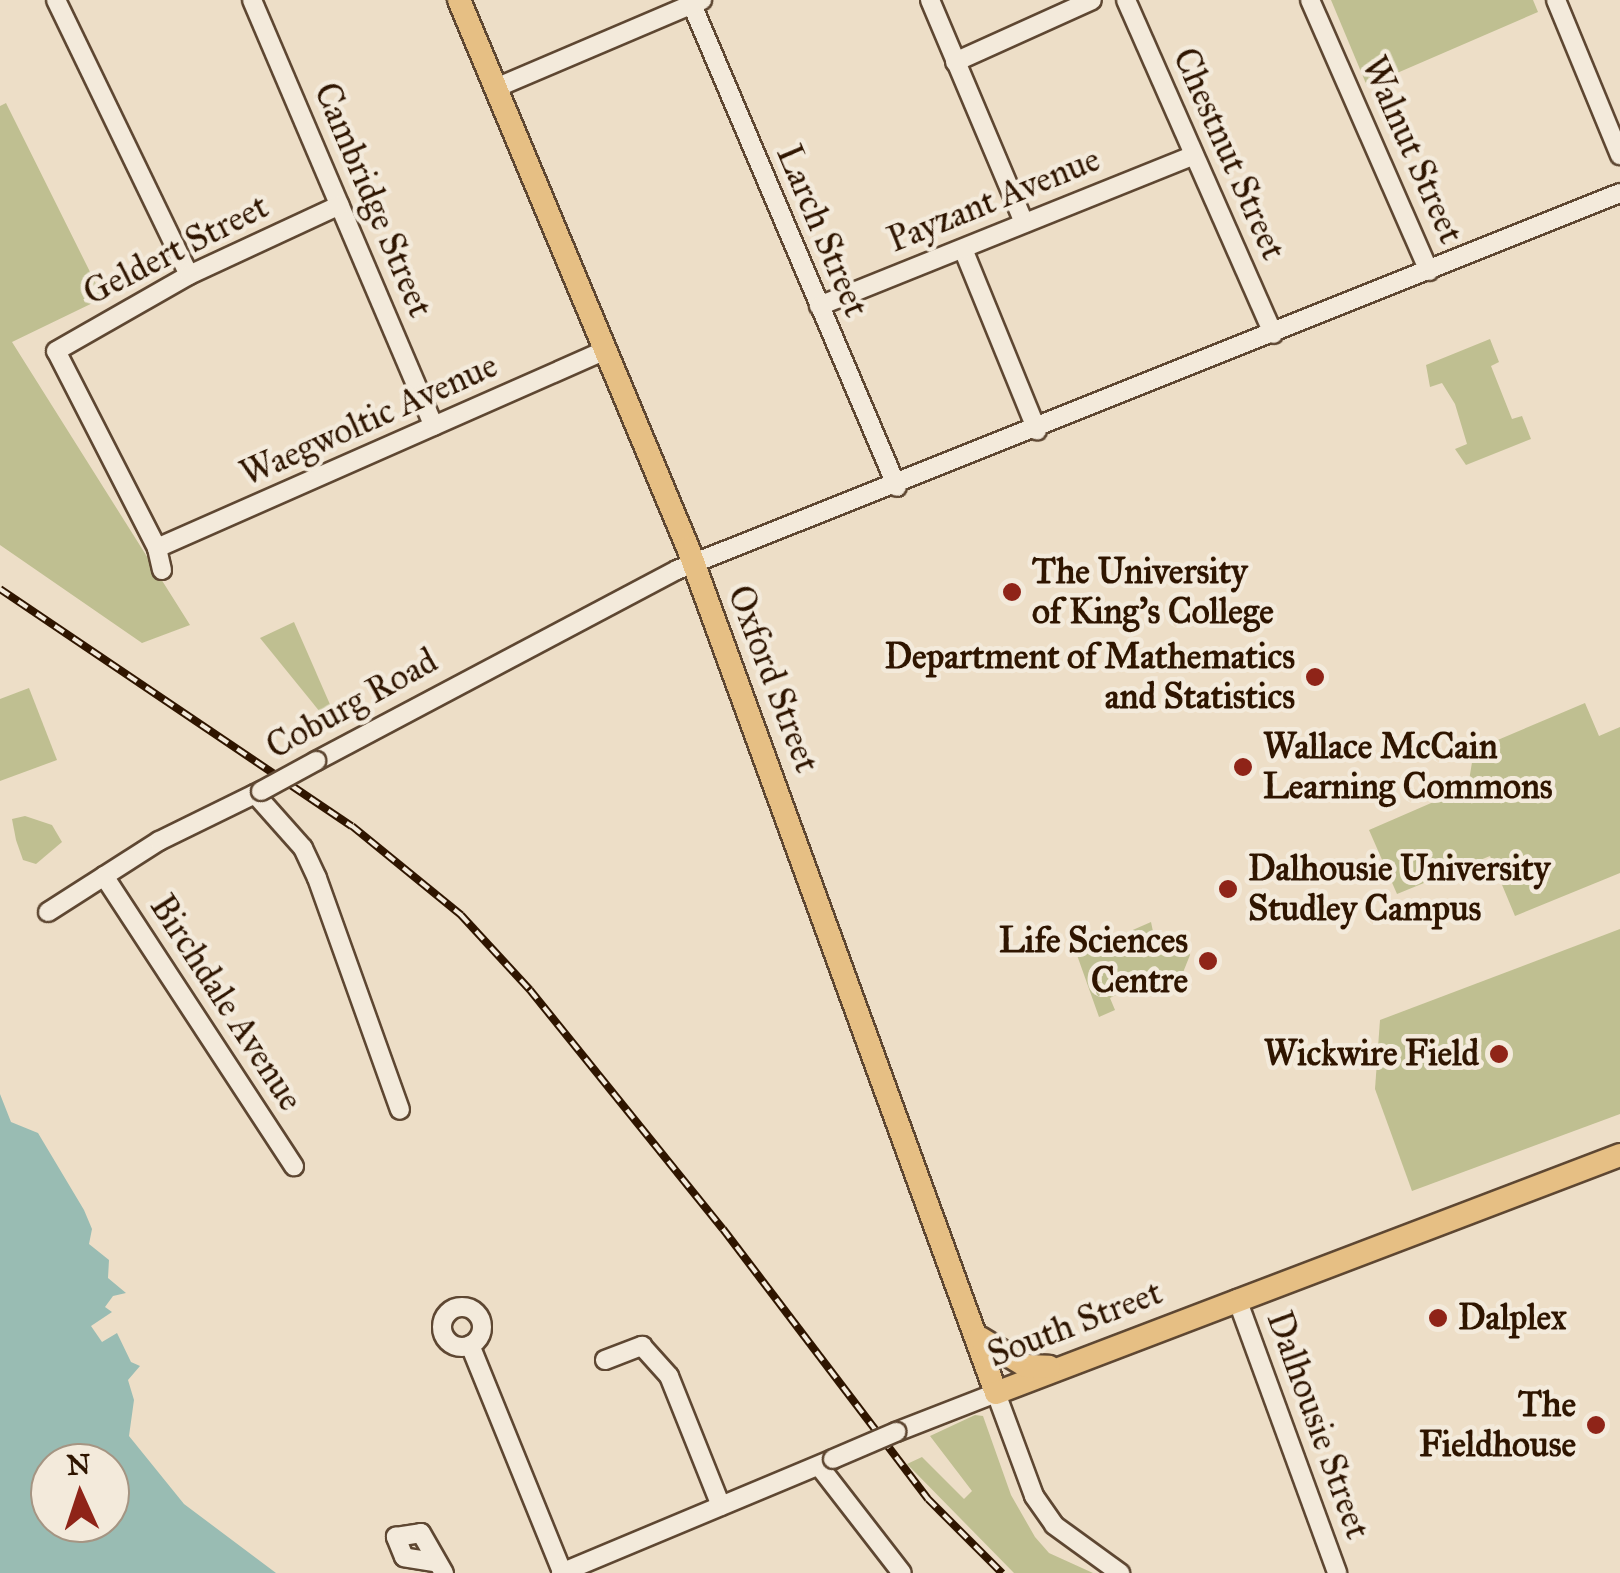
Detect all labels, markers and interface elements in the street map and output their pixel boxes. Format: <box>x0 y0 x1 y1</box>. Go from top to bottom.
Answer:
street label: Chestnut Street <box>1164 42 1294 266</box>
street label: Walnut Street <box>1352 50 1472 250</box>
street label: Cambridge Street <box>305 77 441 323</box>
street label: Payzant Avenue <box>882 138 1106 262</box>
street label: Larch Street <box>767 139 877 323</box>
street label: Geldert Street <box>77 186 275 314</box>
street label: Waegwoltic Avenue <box>234 345 504 495</box>
place label: The University of King's College <box>1032 551 1274 633</box>
street label: Oxford Street <box>718 580 828 778</box>
marker: The University of King's College <box>1001 581 1023 603</box>
place label: Department of Mathematics and Statistics <box>885 636 1295 718</box>
street label: Coburg Road <box>259 640 445 768</box>
marker: Department of Mathematics and Statistics <box>1304 666 1326 688</box>
place label: Wallace McCain Learning Commons <box>1263 726 1553 808</box>
marker: Wallace McCain Learning Commons <box>1232 756 1254 778</box>
place label: Dalhousie University Studley Campus <box>1248 848 1550 930</box>
marker: Dalhousie University Studley Campus <box>1217 878 1239 900</box>
street label: Birchdale Avenue <box>141 887 311 1119</box>
place label: Life Sciences Centre <box>999 920 1188 1002</box>
marker: Life Sciences Centre <box>1197 950 1219 972</box>
place label: Wickwire Field <box>1264 1033 1479 1075</box>
marker: Wickwire Field <box>1488 1043 1510 1065</box>
street label: South Street <box>982 1272 1168 1376</box>
place label: Dalplex <box>1458 1297 1567 1339</box>
street label: Dalhousie Street <box>1257 1306 1379 1544</box>
marker: Dalplex <box>1427 1307 1449 1329</box>
place label: The Fieldhouse <box>1419 1384 1576 1466</box>
marker: The Fieldhouse <box>1585 1414 1607 1436</box>
north arrow <box>30 1443 130 1543</box>
text: N <box>66 1446 91 1483</box>

